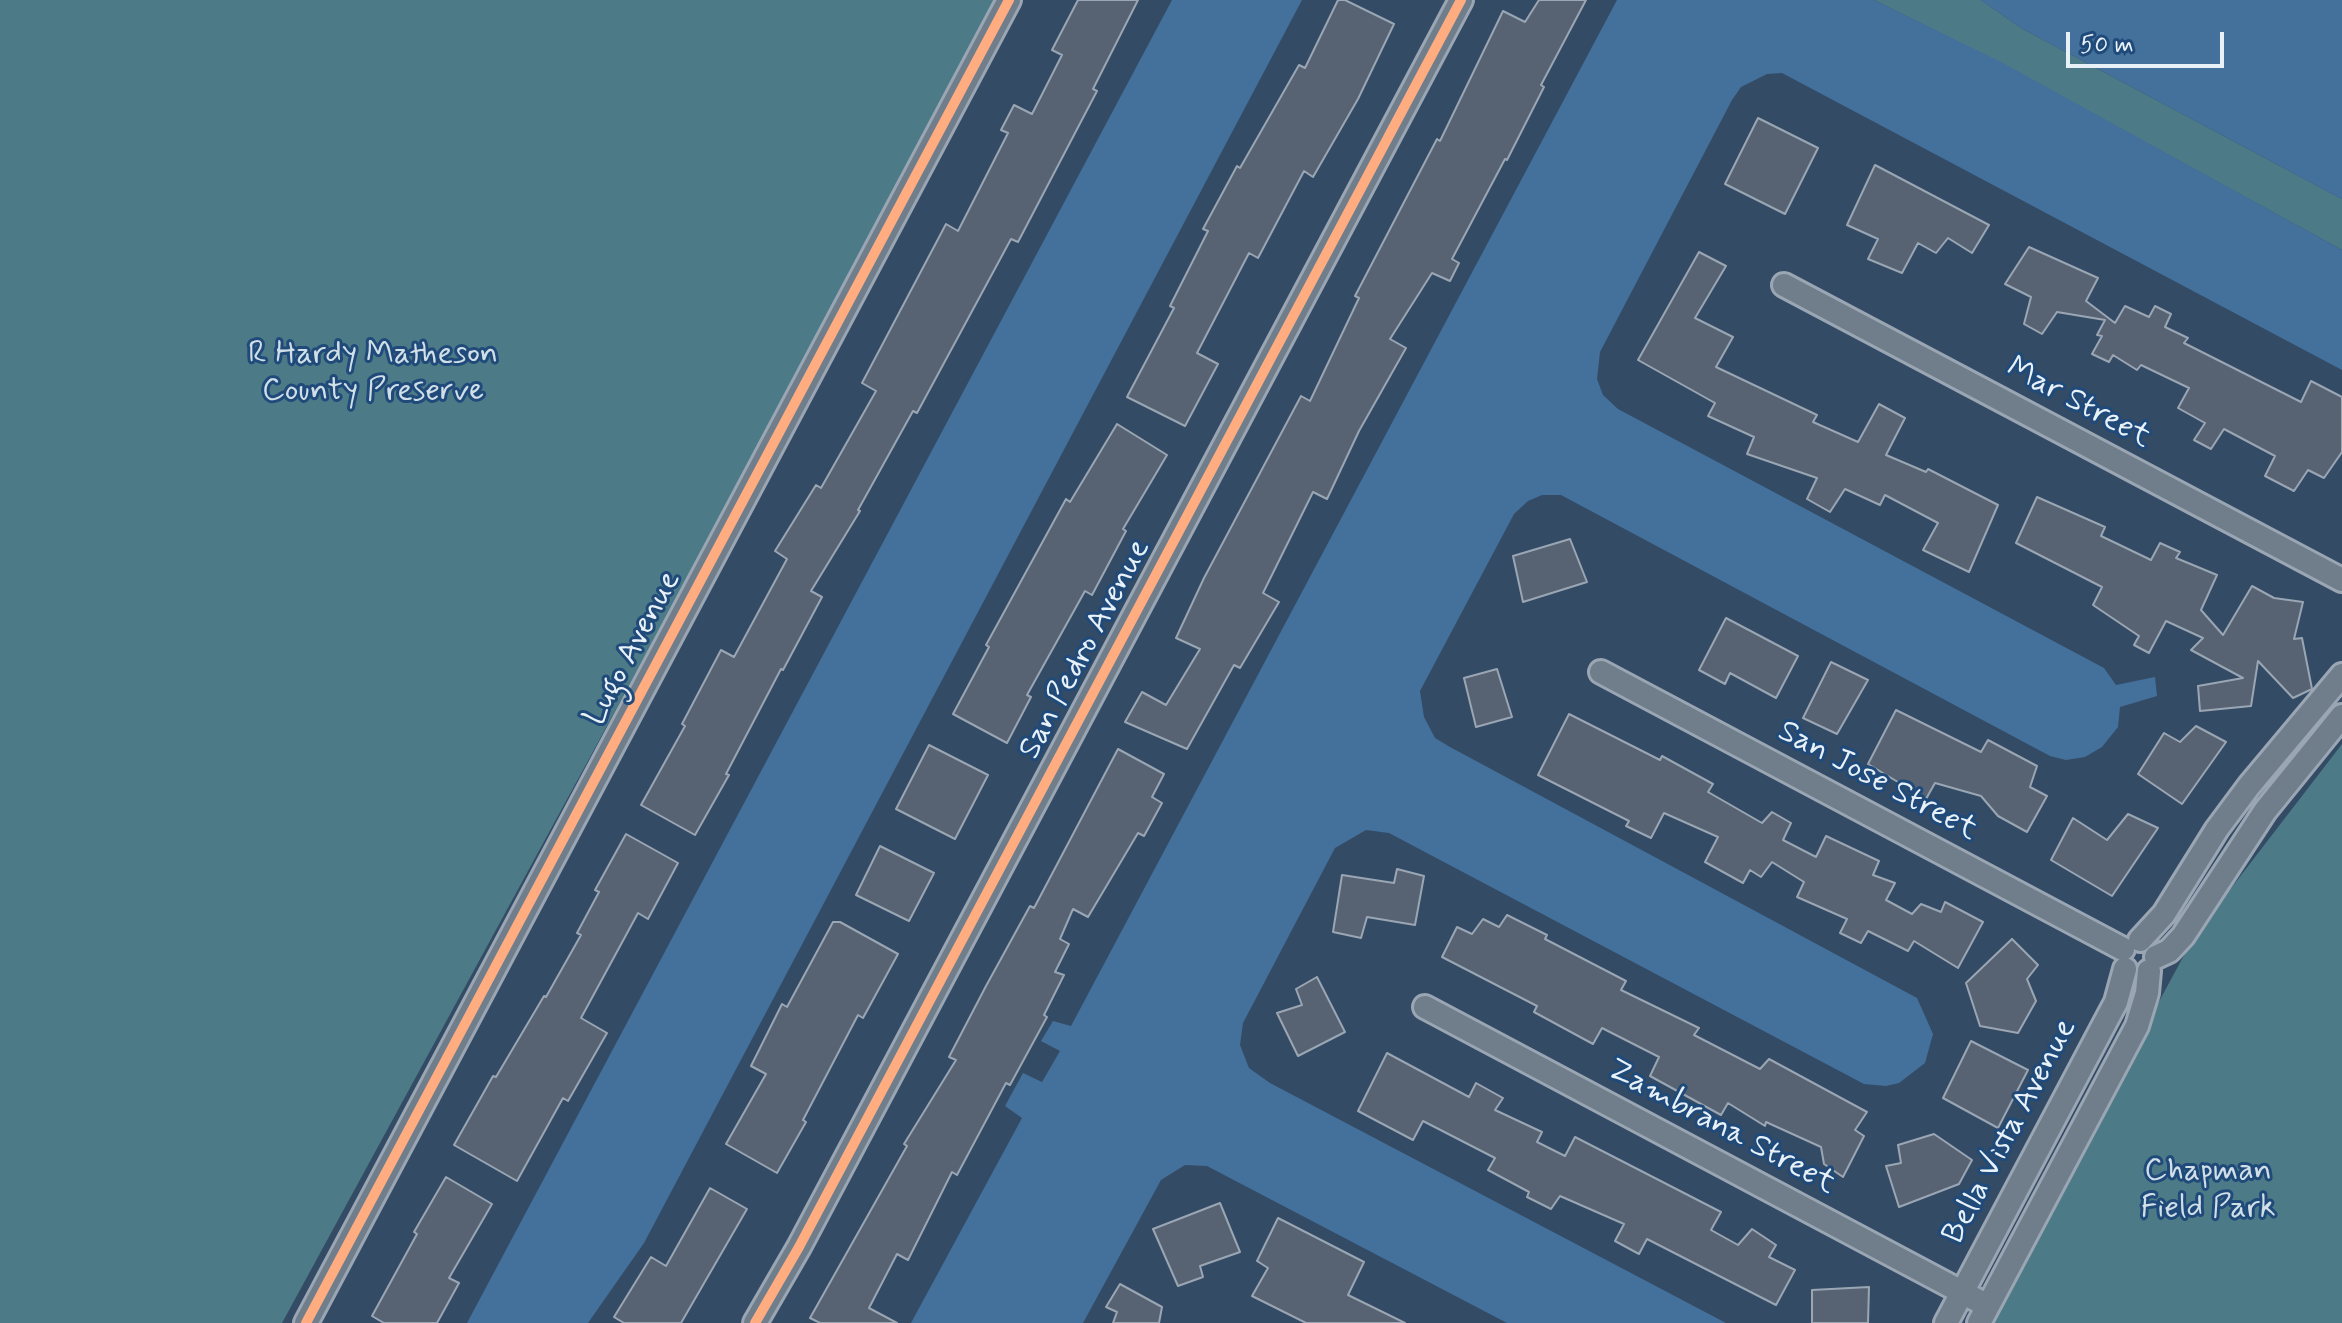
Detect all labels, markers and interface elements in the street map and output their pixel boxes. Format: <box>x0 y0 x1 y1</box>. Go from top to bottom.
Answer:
scale bar <box>2070 16 2228 66</box>
text: 50 m <box>2080 30 2134 61</box>
park label: R Hardy Matheson County Preserve <box>248 336 498 411</box>
street label: Mar Street <box>1999 350 2157 458</box>
street label: San Pedro Avenue <box>1012 534 1160 766</box>
street label: Lugo Avenue <box>577 565 691 733</box>
street label: San Jose Street <box>1771 713 1983 851</box>
street label: Bella Vista Avenue <box>1936 1013 2086 1251</box>
street label: Zambrana Street <box>1600 1052 1842 1204</box>
park label: Chapman Field Park <box>2140 1153 2276 1228</box>

